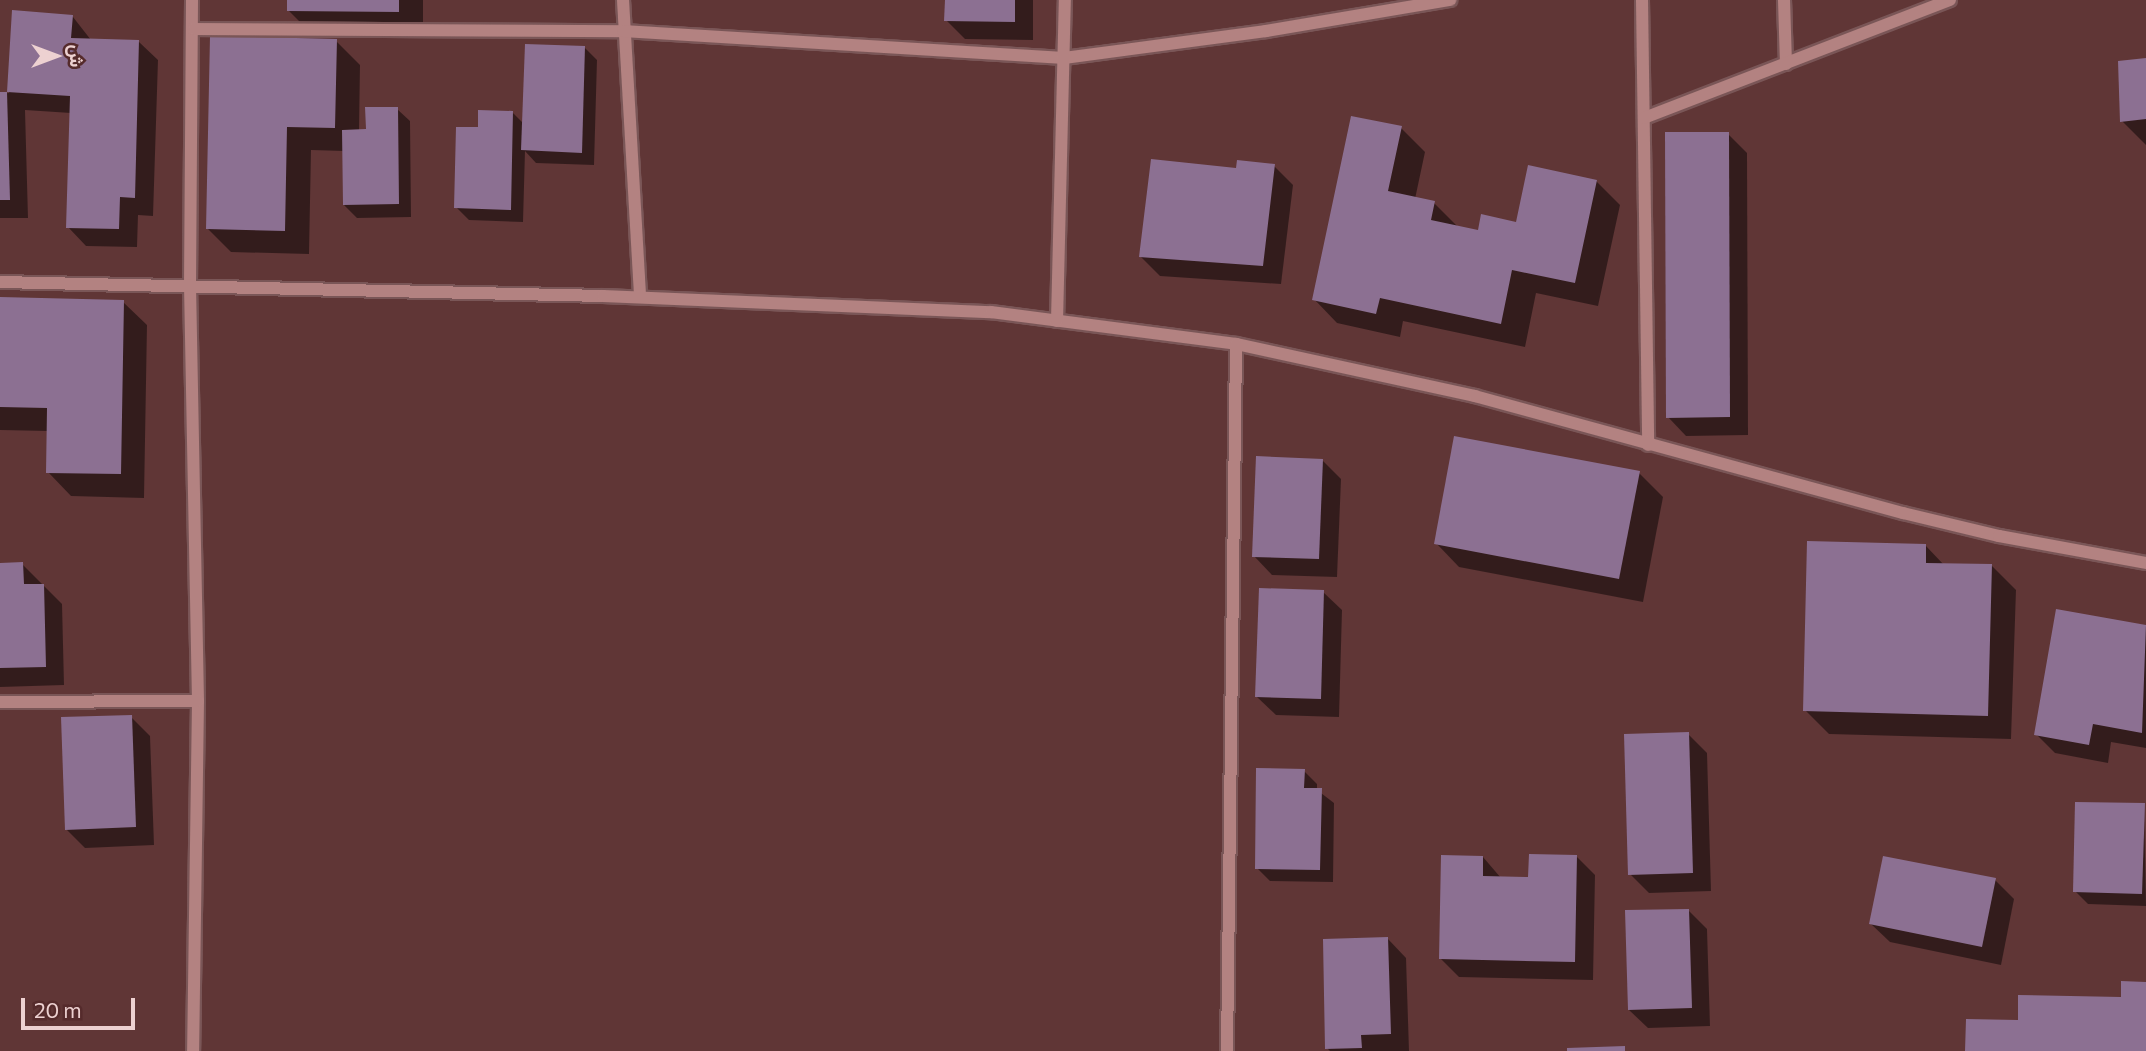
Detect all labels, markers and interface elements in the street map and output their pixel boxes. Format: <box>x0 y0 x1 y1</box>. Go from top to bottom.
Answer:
north arrow <box>21 21 91 91</box>
text: ش <box>66 45 89 67</box>
scale bar <box>24 984 138 1028</box>
text: 20 m <box>34 997 82 1022</box>

